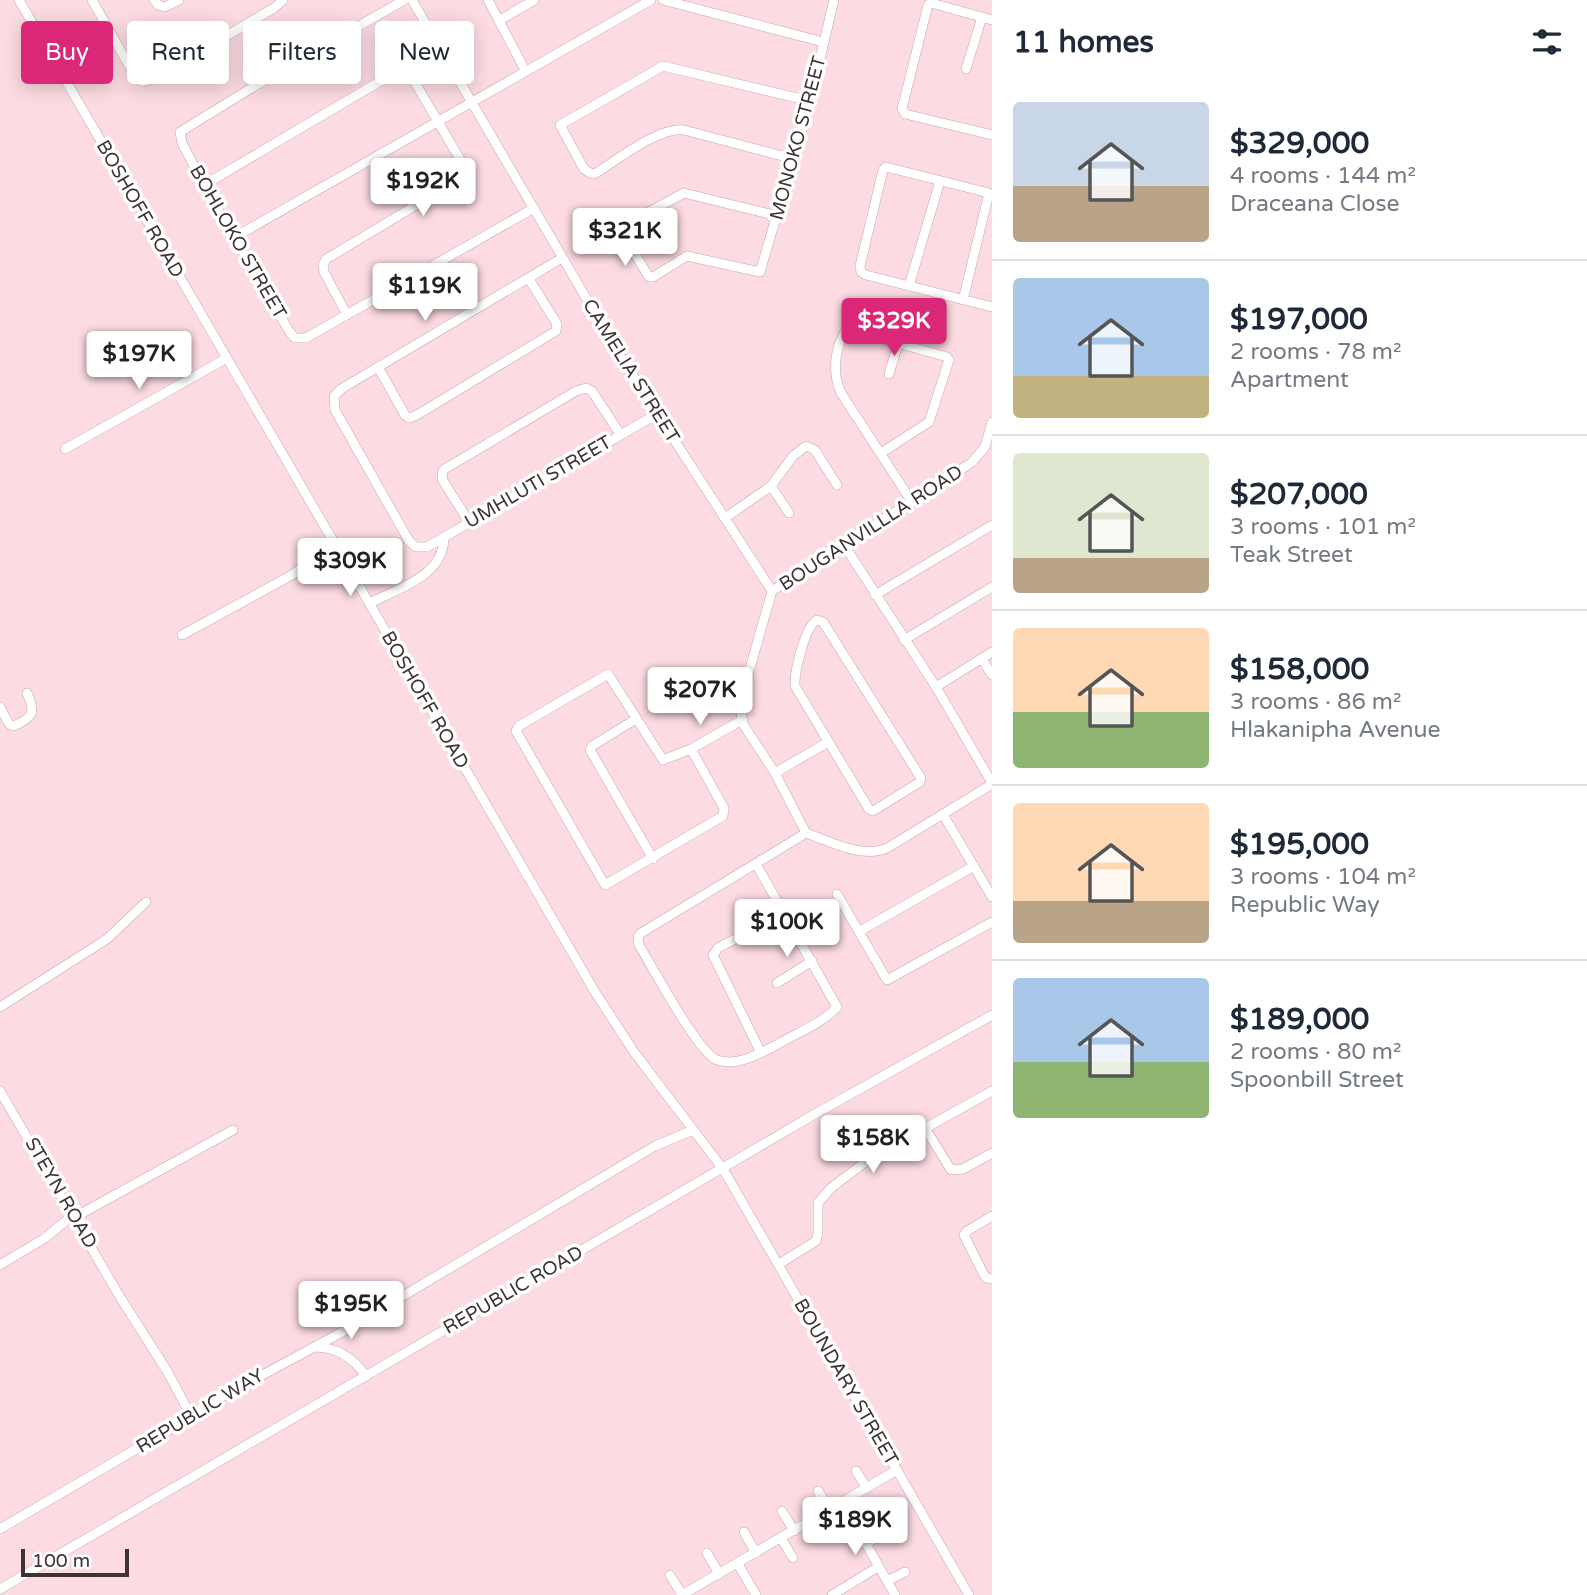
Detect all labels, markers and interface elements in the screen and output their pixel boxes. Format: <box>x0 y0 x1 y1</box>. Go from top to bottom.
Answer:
chip: Buy <box>21 21 113 84</box>
chip: Rent <box>127 21 229 84</box>
chip: Filters <box>243 21 361 84</box>
chip: New <box>375 21 474 84</box>
icon: filters <box>1528 23 1566 61</box>
text: 11 homes <box>1013 24 1154 61</box>
street label: MONOKO STREET <box>766 53 831 222</box>
text: $329,000 <box>1230 125 1369 162</box>
icon: home <box>1069 130 1153 214</box>
street label: BOSHOFF ROAD <box>92 136 188 282</box>
pin: $192K <box>374 158 472 218</box>
street label: BOHLOKO STREET <box>185 161 291 323</box>
text: 4 rooms · 144 m² <box>1230 162 1416 190</box>
text: $192K <box>387 167 459 195</box>
text: Draceana Close <box>1230 190 1400 218</box>
pin: $321K <box>576 208 674 268</box>
text: $321K <box>589 217 661 245</box>
pin: $119K <box>376 264 474 323</box>
text: $119K <box>389 272 461 300</box>
street label: CAMELIA STREET <box>578 295 684 447</box>
pin: $329K <box>845 298 943 358</box>
text: $197,000 <box>1230 301 1368 338</box>
icon: home <box>1069 306 1153 390</box>
text: $329K <box>858 307 930 335</box>
pin: $197K <box>90 332 188 391</box>
text: 2 rooms · 78 m² <box>1230 338 1401 366</box>
text: $197K <box>103 340 175 368</box>
text: Apartment <box>1230 366 1349 394</box>
street label: UMHLUTI STREET <box>461 431 616 533</box>
street label: BOUGANVILLLA ROAD <box>775 460 967 596</box>
text: $207,000 <box>1230 476 1368 513</box>
icon: home <box>1069 481 1153 565</box>
text: 3 rooms · 101 m² <box>1230 513 1416 541</box>
pin: $309K <box>301 538 399 598</box>
text: Teak Street <box>1230 541 1353 569</box>
text: $309K <box>314 547 386 575</box>
street label: BOSHOFF ROAD <box>377 627 473 773</box>
text: $158,000 <box>1230 651 1369 688</box>
icon: home <box>1069 656 1153 740</box>
pin: $207K <box>651 668 749 727</box>
text: $207K <box>664 676 736 704</box>
text: 3 rooms · 86 m² <box>1230 688 1401 716</box>
text: Hlakanipha Avenue <box>1230 716 1441 744</box>
text: $195,000 <box>1230 826 1369 863</box>
icon: home <box>1069 831 1153 915</box>
text: 3 rooms · 104 m² <box>1230 863 1416 891</box>
text: Republic Way <box>1230 891 1380 919</box>
pin: $100K <box>738 900 836 959</box>
text: $100K <box>751 908 823 936</box>
text: $189,000 <box>1230 1001 1369 1038</box>
icon: home <box>1069 1006 1153 1090</box>
text: 2 rooms · 80 m² <box>1230 1038 1401 1066</box>
text: Spoonbill Street <box>1230 1066 1404 1094</box>
pin: $158K <box>824 1116 922 1175</box>
text: $158K <box>837 1124 909 1152</box>
street label: STEYN ROAD <box>20 1134 102 1252</box>
street label: REPUBLIC ROAD <box>439 1241 587 1339</box>
pin: $195K <box>302 1282 400 1341</box>
text: $195K <box>315 1290 387 1318</box>
street label: BOUNDARY STREET <box>789 1295 903 1470</box>
street label: REPUBLIC WAY <box>132 1364 268 1458</box>
pin: $189K <box>806 1498 904 1557</box>
text: $189K <box>819 1506 891 1534</box>
scale bar <box>21 1546 130 1578</box>
text: 100 m <box>32 1550 90 1572</box>

